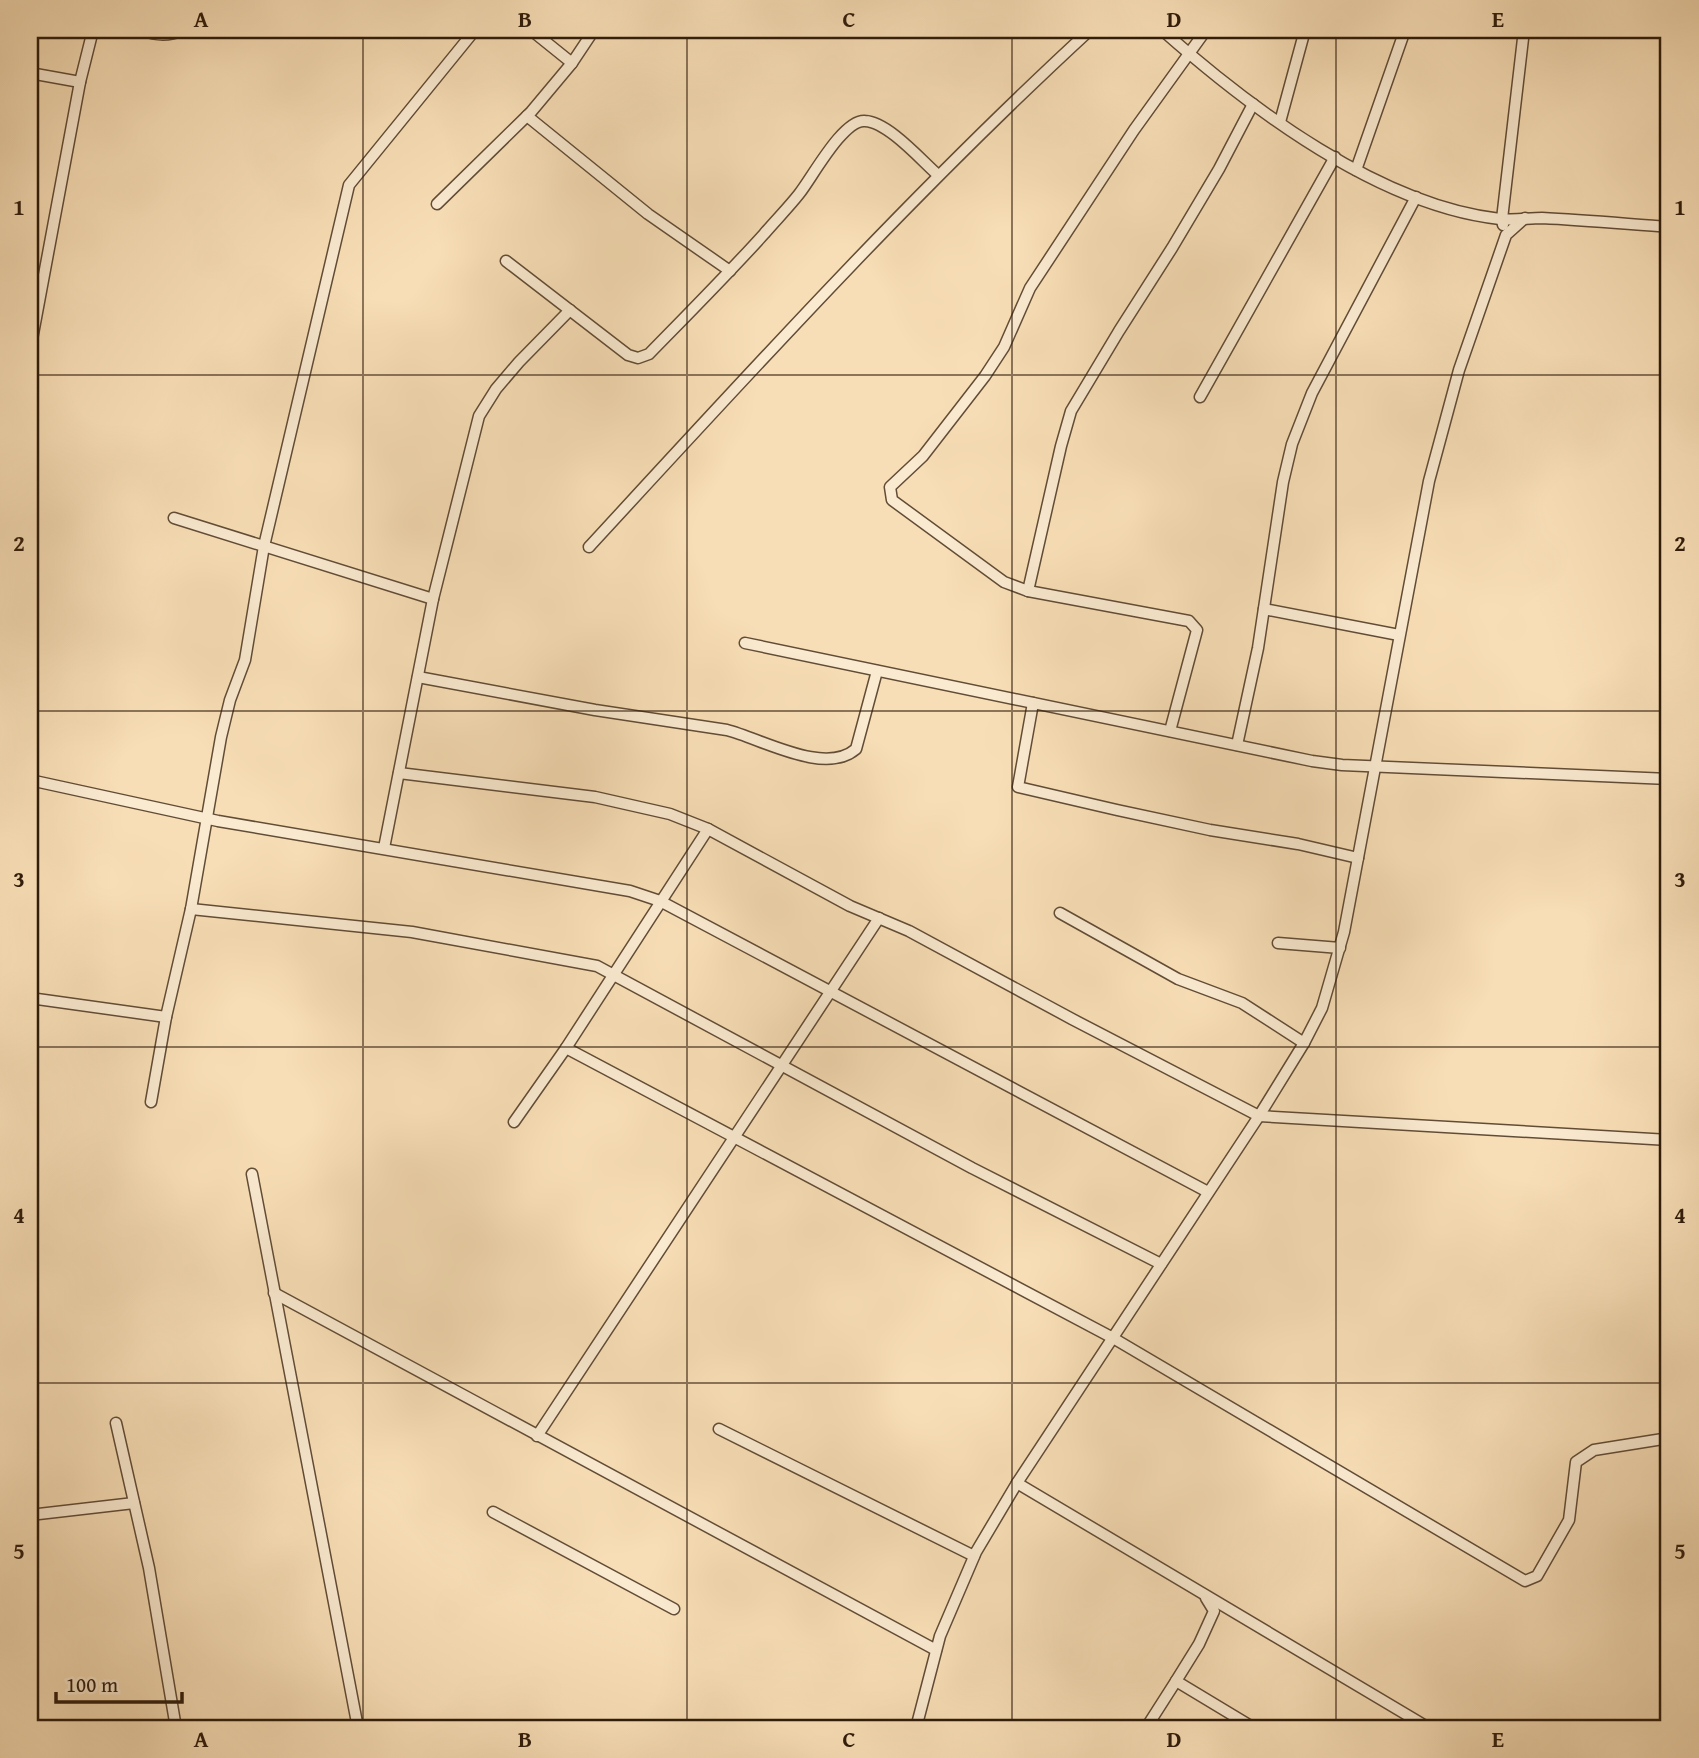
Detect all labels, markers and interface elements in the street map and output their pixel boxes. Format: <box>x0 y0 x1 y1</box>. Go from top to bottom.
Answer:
text: A <box>194 2 209 35</box>
text: B <box>518 2 532 35</box>
text: C <box>842 2 856 35</box>
text: D <box>1167 2 1182 35</box>
text: E <box>1492 2 1504 35</box>
text: 1 <box>13 190 25 223</box>
text: 1 <box>1674 190 1686 223</box>
text: 2 <box>13 526 25 559</box>
text: 2 <box>1674 526 1686 559</box>
text: 3 <box>13 862 25 895</box>
text: 3 <box>1674 862 1686 895</box>
text: 4 <box>13 1198 25 1231</box>
text: 4 <box>1674 1198 1686 1231</box>
text: 5 <box>13 1534 25 1567</box>
text: 5 <box>1674 1534 1686 1567</box>
scale bar <box>56 1660 182 1704</box>
text: 100 m <box>66 1669 118 1700</box>
text: A <box>194 1722 209 1755</box>
text: B <box>518 1722 532 1755</box>
text: C <box>842 1722 856 1755</box>
text: D <box>1167 1722 1182 1755</box>
text: E <box>1492 1722 1504 1755</box>

